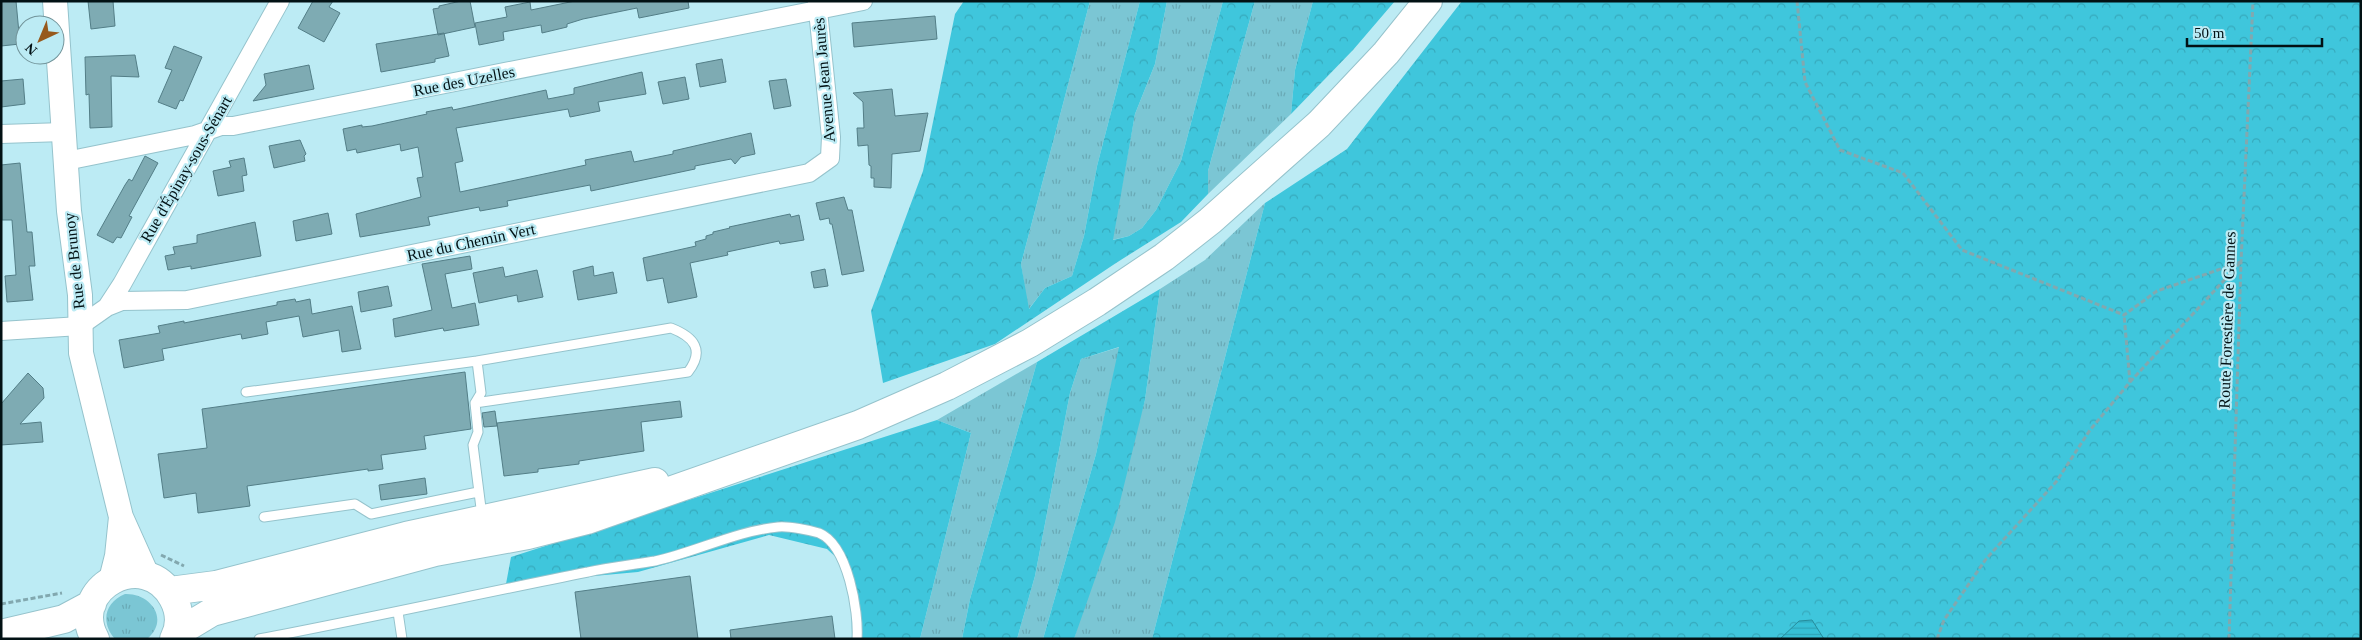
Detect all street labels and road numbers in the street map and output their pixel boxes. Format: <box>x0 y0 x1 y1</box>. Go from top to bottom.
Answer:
street label: Avenue Jean Jaurès <box>810 17 838 143</box>
street label: Rue des Uzelles <box>412 63 516 99</box>
street label: Rue d'Épinay-sous-Sénart <box>136 92 236 246</box>
street label: Rue de Brunoy <box>60 212 89 310</box>
street label: Rue du Chemin Vert <box>405 220 537 264</box>
street label: Route Forestière de Gannes <box>2215 231 2239 409</box>

